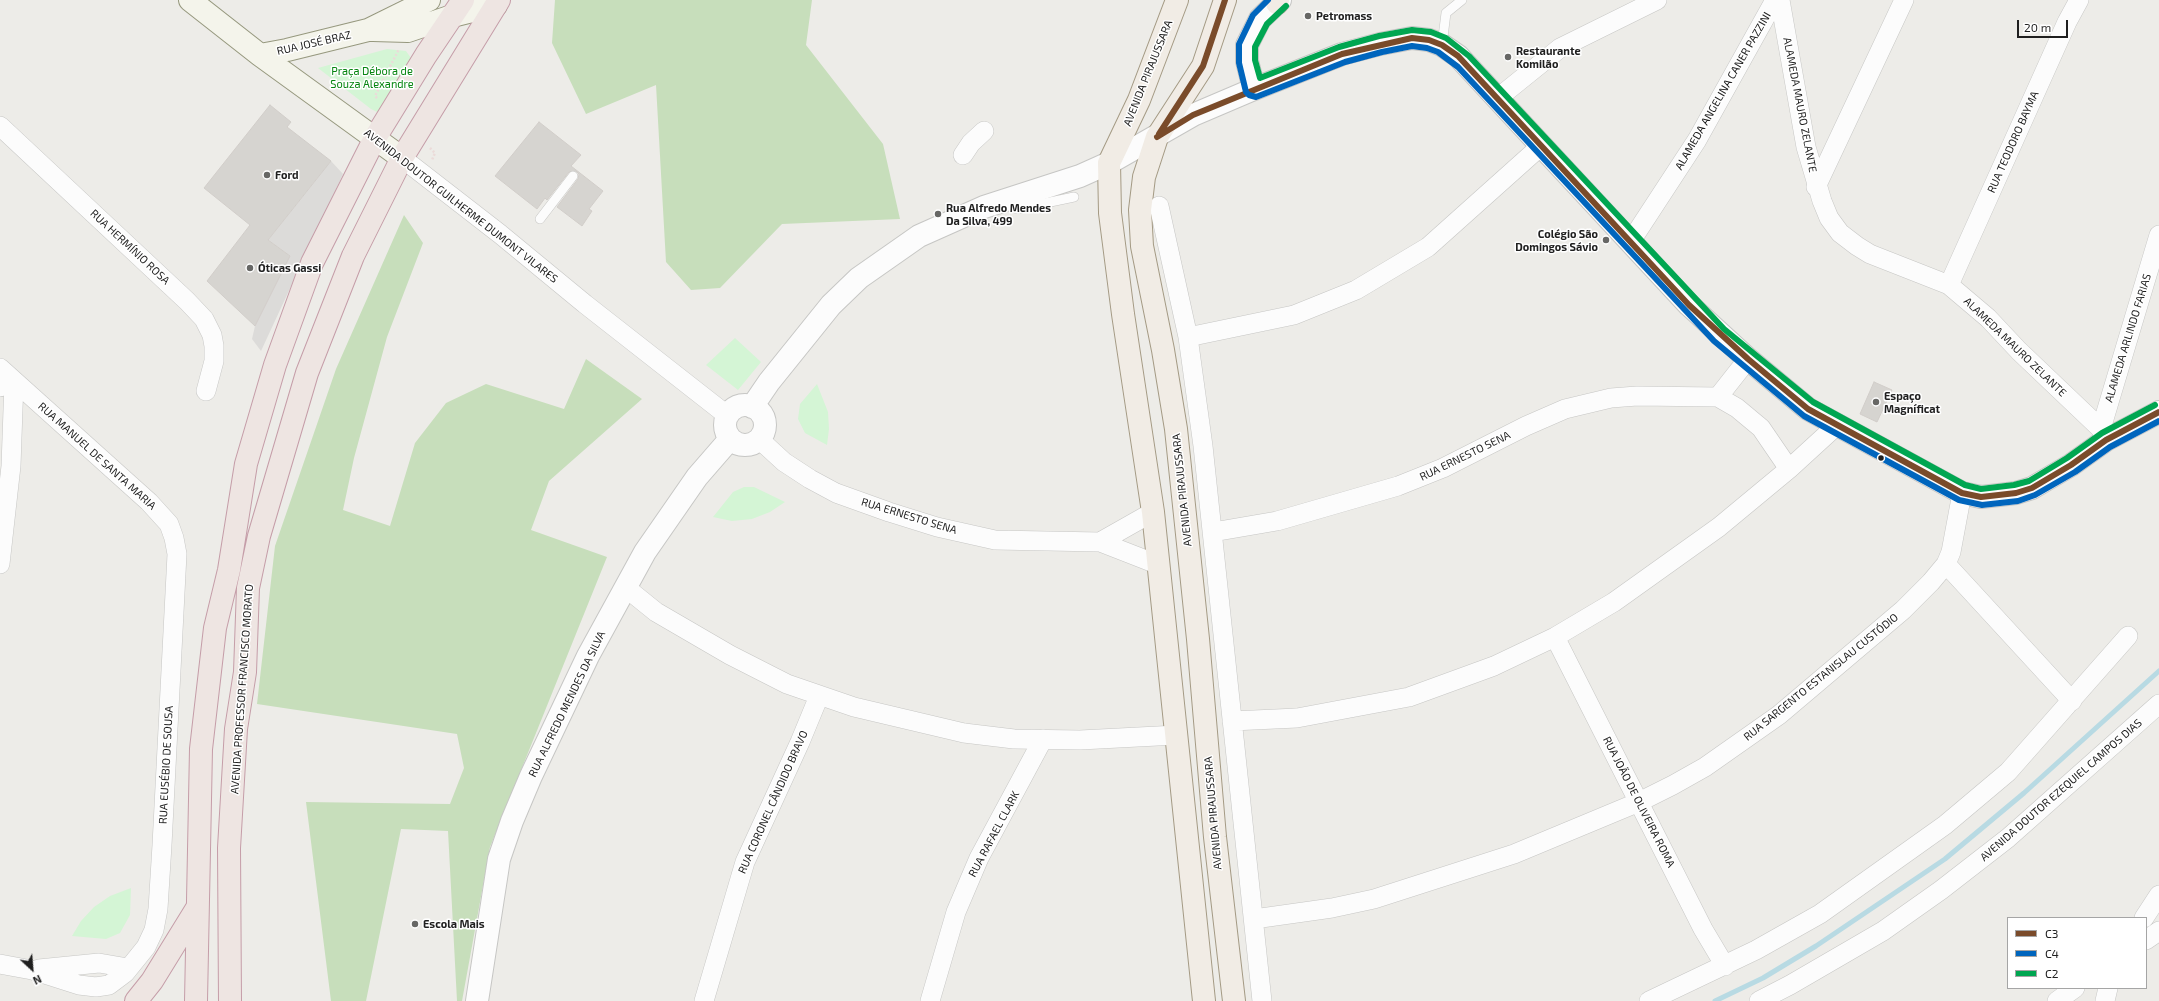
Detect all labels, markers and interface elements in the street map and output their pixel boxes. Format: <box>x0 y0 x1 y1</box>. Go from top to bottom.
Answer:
place label: Petromass <box>1316 9 1372 23</box>
street label: ALAMEDA ANGELINA CANER PAZZINI <box>1672 10 1774 172</box>
marker: Petromass <box>1303 11 1313 21</box>
scale bar <box>2019 12 2070 38</box>
street label: AVENIDA PIRAJUSSARA <box>1121 18 1175 128</box>
text: 20 m <box>2024 20 2051 34</box>
street label: RUA JOSÉ BRAZ <box>276 28 352 58</box>
street label: ALAMEDA MAURO ZELANTE <box>1780 36 1820 174</box>
place label: Restaurante Komilão <box>1516 44 1581 70</box>
marker: Restaurante Komilão <box>1503 52 1513 62</box>
park label: Praça Débora de Souza Alexandre <box>330 64 414 90</box>
street label: RUA TEODORO BAYMA <box>1985 89 2041 195</box>
street label: AVENIDA DOUTOR GUILHERME DUMONT VILARES <box>362 126 560 286</box>
place label: Ford <box>275 168 299 182</box>
marker: Ford <box>262 170 272 180</box>
place label: Rua Alfredo Mendes Da Silva, 499 <box>946 201 1051 227</box>
street label: RUA HERMÍNIO ROSA <box>88 207 172 287</box>
marker: Rua Alfredo Mendes Da Silva, 499 <box>933 209 943 219</box>
place label: Colégio São Domingos Sávio <box>1515 227 1598 253</box>
marker: Colégio São Domingos Sávio <box>1601 235 1611 245</box>
place label: Óticas Gassi <box>258 261 321 275</box>
marker: Óticas Gassi <box>245 263 255 273</box>
street label: ALAMEDA ARLINDO FARIAS <box>2102 272 2154 404</box>
street label: ALAMEDA MAURO ZELANTE <box>1961 295 2069 399</box>
place label: Espaço Magníficat <box>1884 389 1940 415</box>
marker: Espaço Magníficat <box>1871 397 1881 407</box>
street label: RUA MANUEL DE SANTA MARIA <box>35 400 159 512</box>
street label: RUA ERNESTO SENA <box>1417 428 1513 484</box>
street label: AVENIDA PIRAJUSSARA <box>1170 433 1194 547</box>
unlabelled marker <box>1876 453 1886 463</box>
street label: RUA ERNESTO SENA <box>860 495 958 537</box>
street label: AVENIDA PROFESSOR FRANCISCO MORATO <box>228 584 256 794</box>
street label: RUA SARGENTO ESTANISLAU CUSTÓDIO <box>1741 611 1901 743</box>
street label: RUA ALFREDO MENDES DA SILVA <box>526 629 608 779</box>
street label: RUA EUSÉBIO DE SOUSA <box>156 706 176 824</box>
street label: AVENIDA DOUTOR EZEQUIEL CAMPOS DIAS <box>1977 716 2145 864</box>
street label: RUA CORONEL CÂNDIDO BRAVO <box>735 728 811 876</box>
street label: RUA JOÃO DE OLIVEIRA ROMA <box>1600 734 1678 870</box>
street label: AVENIDA PIRAJUSSARA <box>1201 756 1225 870</box>
street label: RUA RAFAEL CLARK <box>966 789 1022 879</box>
place label: Escola Mais <box>423 917 485 931</box>
legend <box>2007 917 2147 989</box>
marker: Escola Mais <box>410 919 420 929</box>
text: C3 <box>2045 926 2059 940</box>
text: C4 <box>2045 946 2059 960</box>
north arrow <box>12 949 52 989</box>
text: C2 <box>2045 966 2059 980</box>
text: N <box>31 973 44 988</box>

